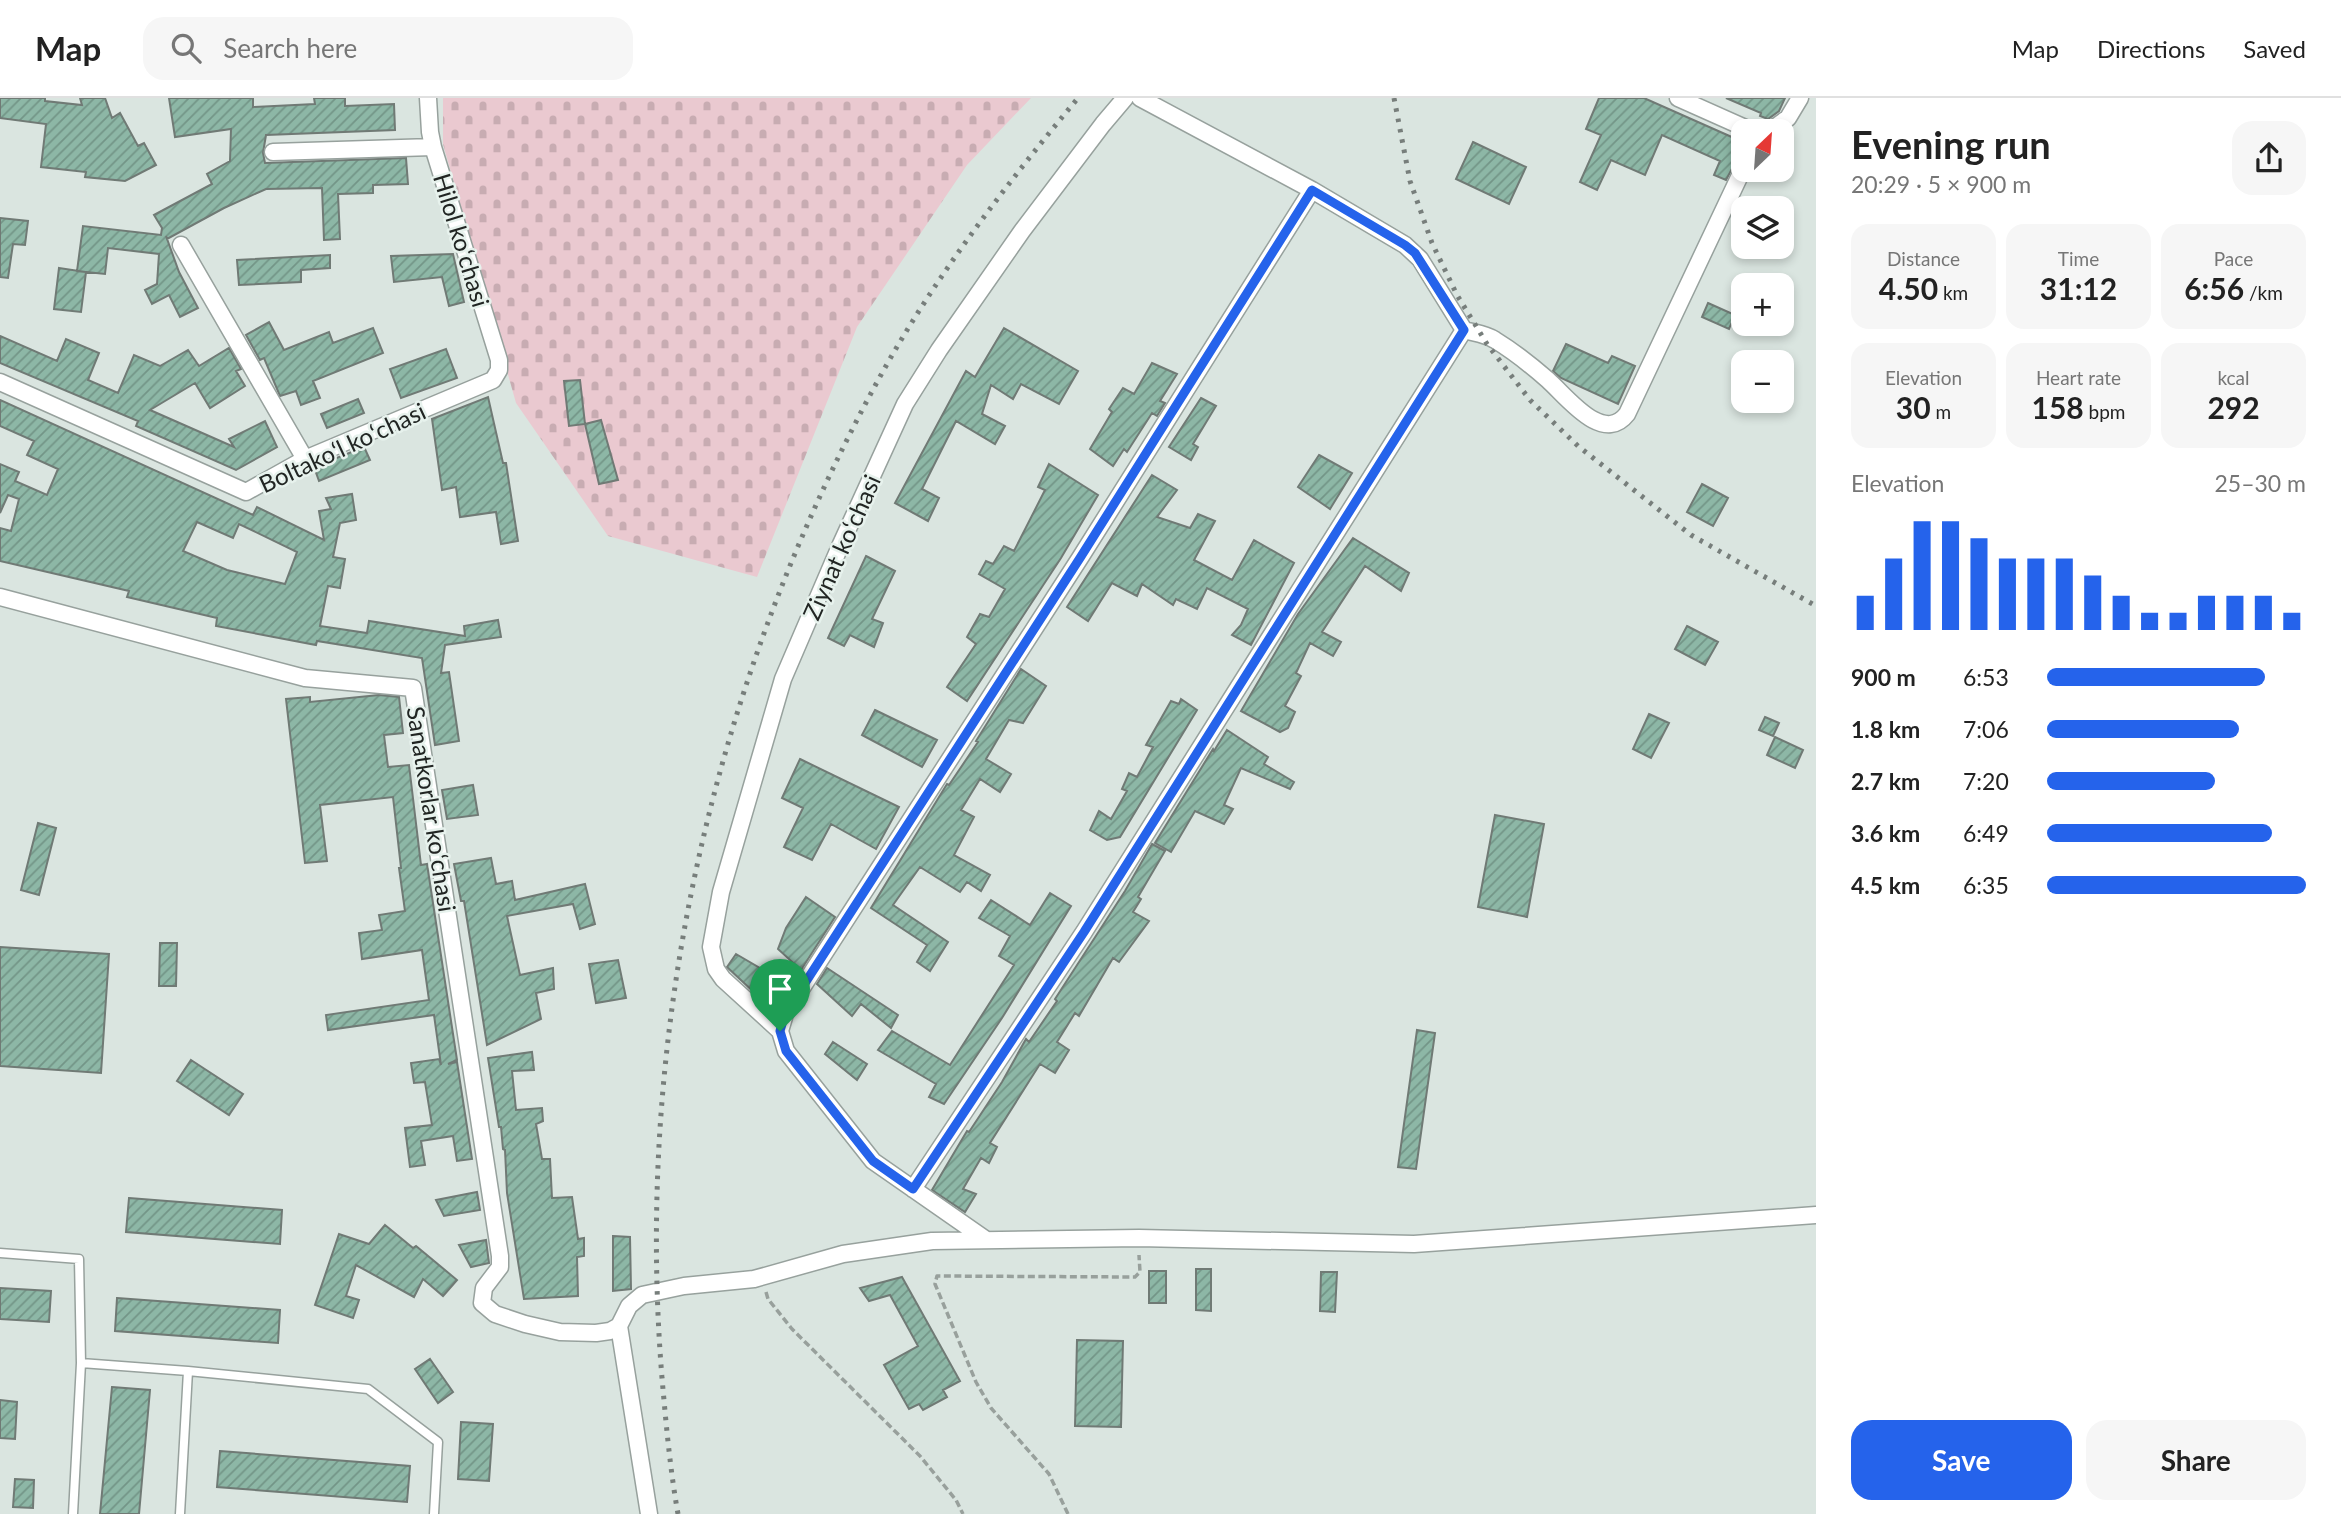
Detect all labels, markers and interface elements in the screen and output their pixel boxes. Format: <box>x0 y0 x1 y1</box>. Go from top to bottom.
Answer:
search box <box>143 17 633 80</box>
text: Map <box>35 28 101 68</box>
icon: search <box>167 29 205 67</box>
text: Search here <box>223 32 357 64</box>
text: Map <box>2012 34 2059 63</box>
text: Directions <box>2097 34 2205 63</box>
text: Saved <box>2243 34 2306 63</box>
north arrow <box>1731 119 1794 182</box>
map controls <box>1731 119 1794 413</box>
text: Evening run <box>1851 121 2051 167</box>
button: share <box>2232 121 2306 195</box>
street label: Hilol koʻchasi <box>428 170 496 310</box>
text: 20:29 · 5 × 900 m <box>1851 170 2031 198</box>
button: layers <box>1731 196 1794 259</box>
text: Distance <box>1887 247 1960 270</box>
text: Time <box>2058 247 2099 270</box>
text: Pace <box>2214 247 2253 270</box>
text: 4.50 <box>1879 270 1938 306</box>
text: 31:12 <box>2040 270 2117 306</box>
text: 6:56 <box>2184 270 2244 306</box>
button: + <box>1731 273 1794 336</box>
text: km <box>1938 281 1968 304</box>
text: /km <box>2244 281 2283 304</box>
button: − <box>1731 350 1794 413</box>
text: Elevation <box>1885 366 1962 389</box>
text: Heart rate <box>2036 366 2121 389</box>
text: kcal <box>2217 366 2250 389</box>
text: 30 <box>1896 389 1931 425</box>
text: 158 <box>2032 389 2084 425</box>
text: 292 <box>2207 389 2260 425</box>
street label: Boltakoʻl koʻchasi <box>254 396 430 498</box>
text: m <box>1931 400 1951 423</box>
text: bpm <box>2084 400 2125 423</box>
text: Elevation <box>1851 469 1944 497</box>
text: 25–30 m <box>2214 469 2306 497</box>
street label: Ziynat koʻchasi <box>796 470 886 624</box>
text: 900 m <box>1851 663 1916 691</box>
text: 6:53 <box>1963 663 2009 691</box>
street label: Sanatkorlar koʻchasi <box>401 704 463 914</box>
text: 1.8 km <box>1851 715 1920 743</box>
text: 7:06 <box>1963 715 2009 743</box>
text: 2.7 km <box>1851 767 1920 795</box>
text: 7:20 <box>1963 767 2009 795</box>
text: 3.6 km <box>1851 819 1920 847</box>
text: 6:49 <box>1963 819 2009 847</box>
text: 4.5 km <box>1851 871 1920 899</box>
text: 6:35 <box>1963 871 2009 899</box>
pin <box>750 959 810 1031</box>
icon: arrive <box>761 970 799 1008</box>
button: Save <box>1851 1420 2072 1500</box>
button: Share <box>2086 1420 2306 1500</box>

